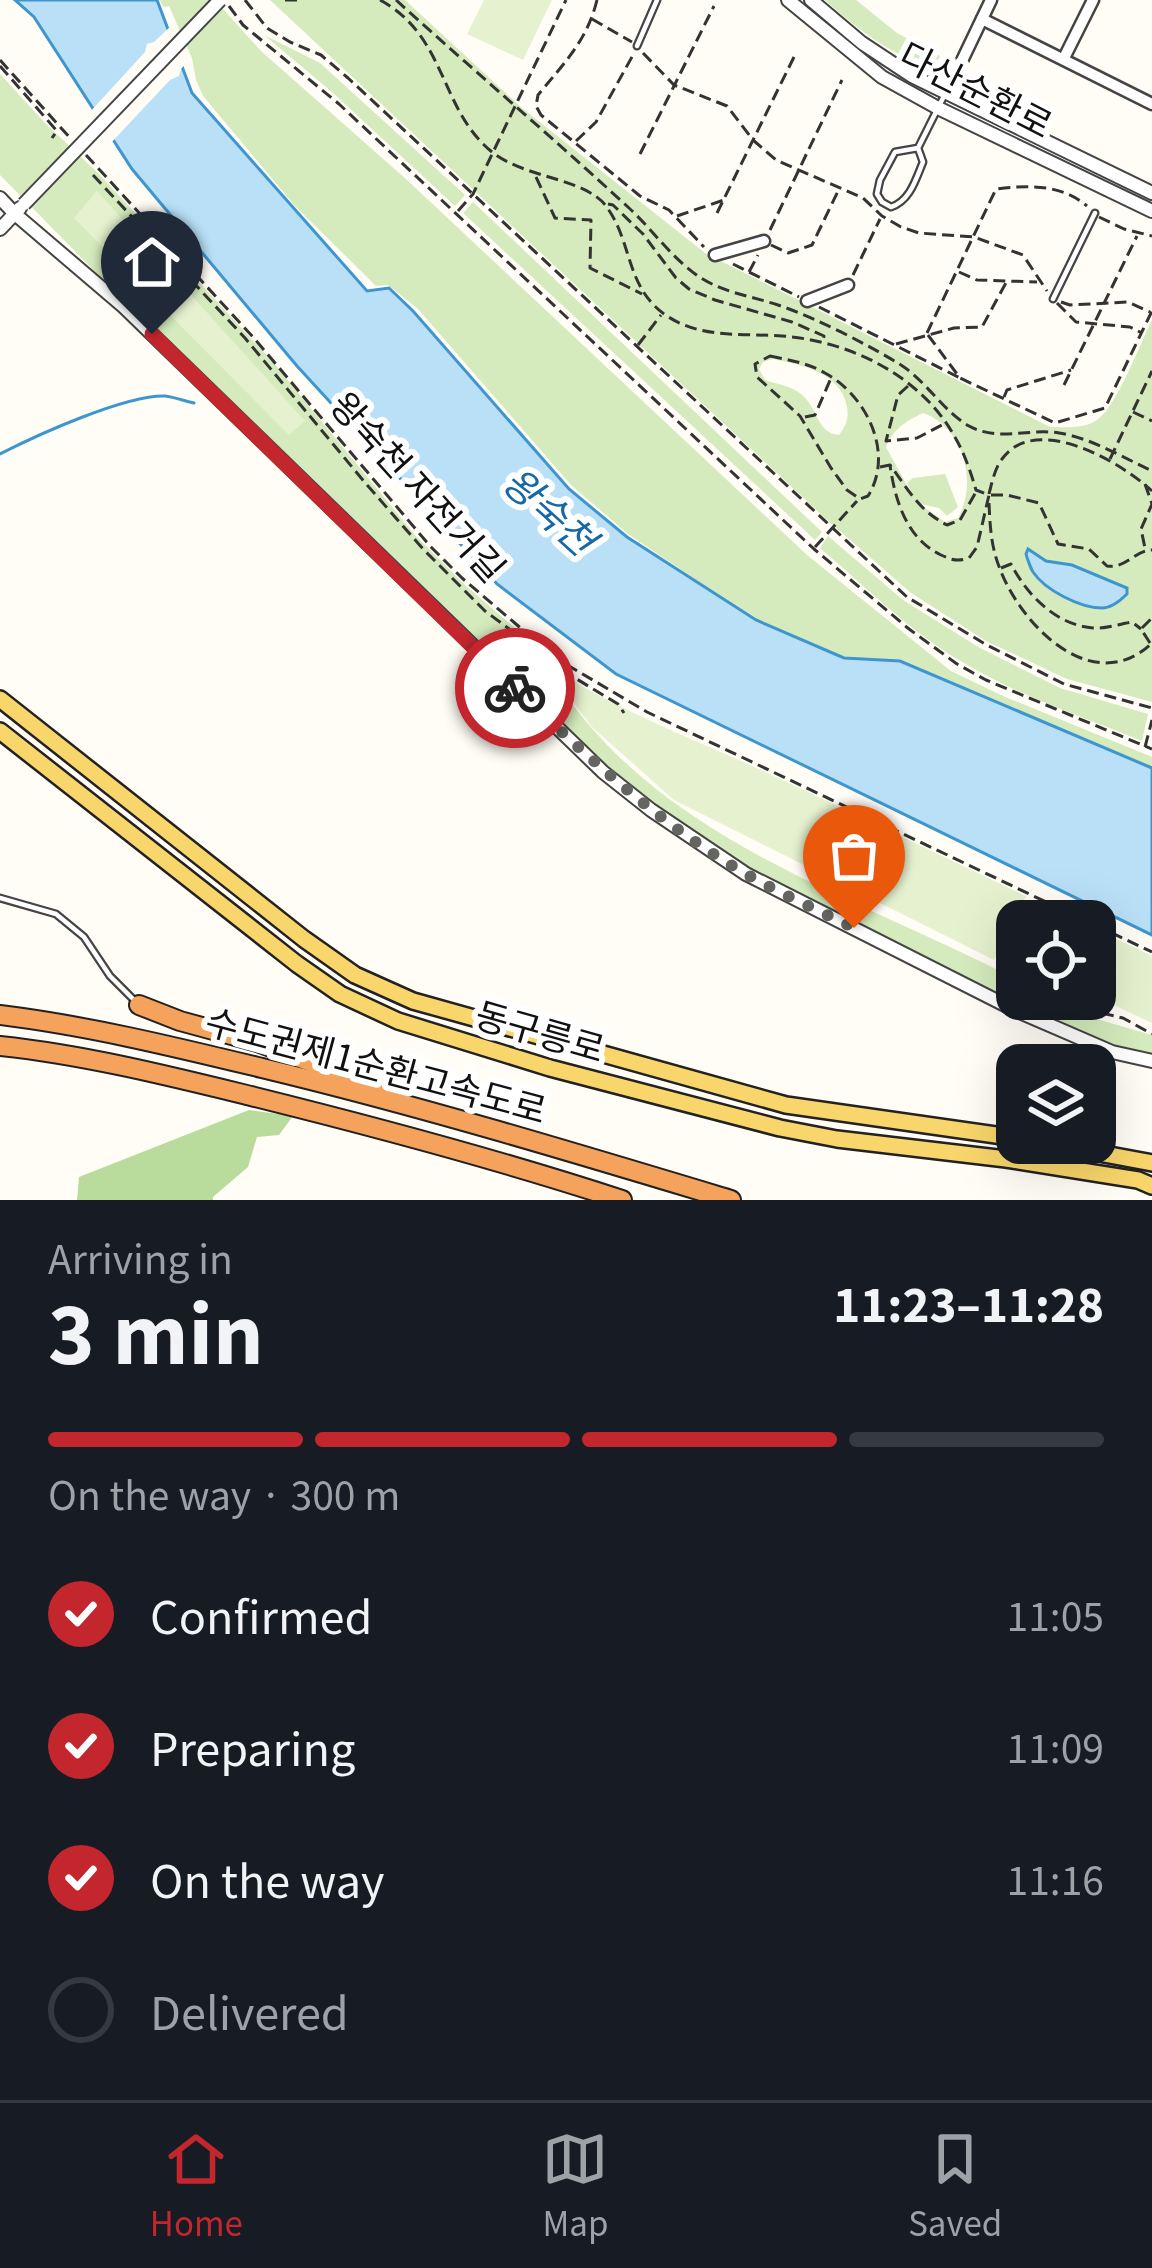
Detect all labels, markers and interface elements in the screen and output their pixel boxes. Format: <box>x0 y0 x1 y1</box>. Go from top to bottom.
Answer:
street label: 다산순환로 <box>892 27 1063 148</box>
pin <box>101 211 203 334</box>
icon: home <box>119 229 185 295</box>
street label: 왕숙천 자전거길 <box>321 378 520 592</box>
water label: 왕숙천 <box>492 452 613 568</box>
courier <box>455 628 575 748</box>
icon: bike <box>482 655 548 721</box>
pin <box>803 805 905 928</box>
icon: bag <box>821 823 887 889</box>
map controls <box>996 900 1116 1164</box>
button: locate <box>996 900 1116 1020</box>
street label: 동구릉로 <box>470 986 612 1072</box>
street label: 수도권제1순환고속도로 <box>200 993 553 1134</box>
button: layers <box>996 1044 1116 1164</box>
text: Arriving in <box>48 1229 233 1285</box>
text: 11:23–11:28 <box>833 1270 1104 1335</box>
text: 3 min <box>48 1274 264 1386</box>
text: On the way · 300 m <box>48 1465 400 1521</box>
icon: check <box>48 1581 114 1647</box>
text: Confirmed <box>150 1582 372 1647</box>
text: 11:05 <box>1007 1586 1104 1642</box>
icon: check <box>48 1713 114 1779</box>
text: Preparing <box>150 1714 355 1779</box>
text: 11:09 <box>1007 1718 1104 1774</box>
icon: check <box>48 1845 114 1911</box>
text: On the way <box>150 1846 384 1911</box>
text: 11:16 <box>1007 1850 1104 1906</box>
text: Delivered <box>150 1978 349 2043</box>
tab: Home <box>150 2126 243 2246</box>
tab: Map <box>542 2126 608 2246</box>
tab: Saved <box>908 2126 1002 2246</box>

